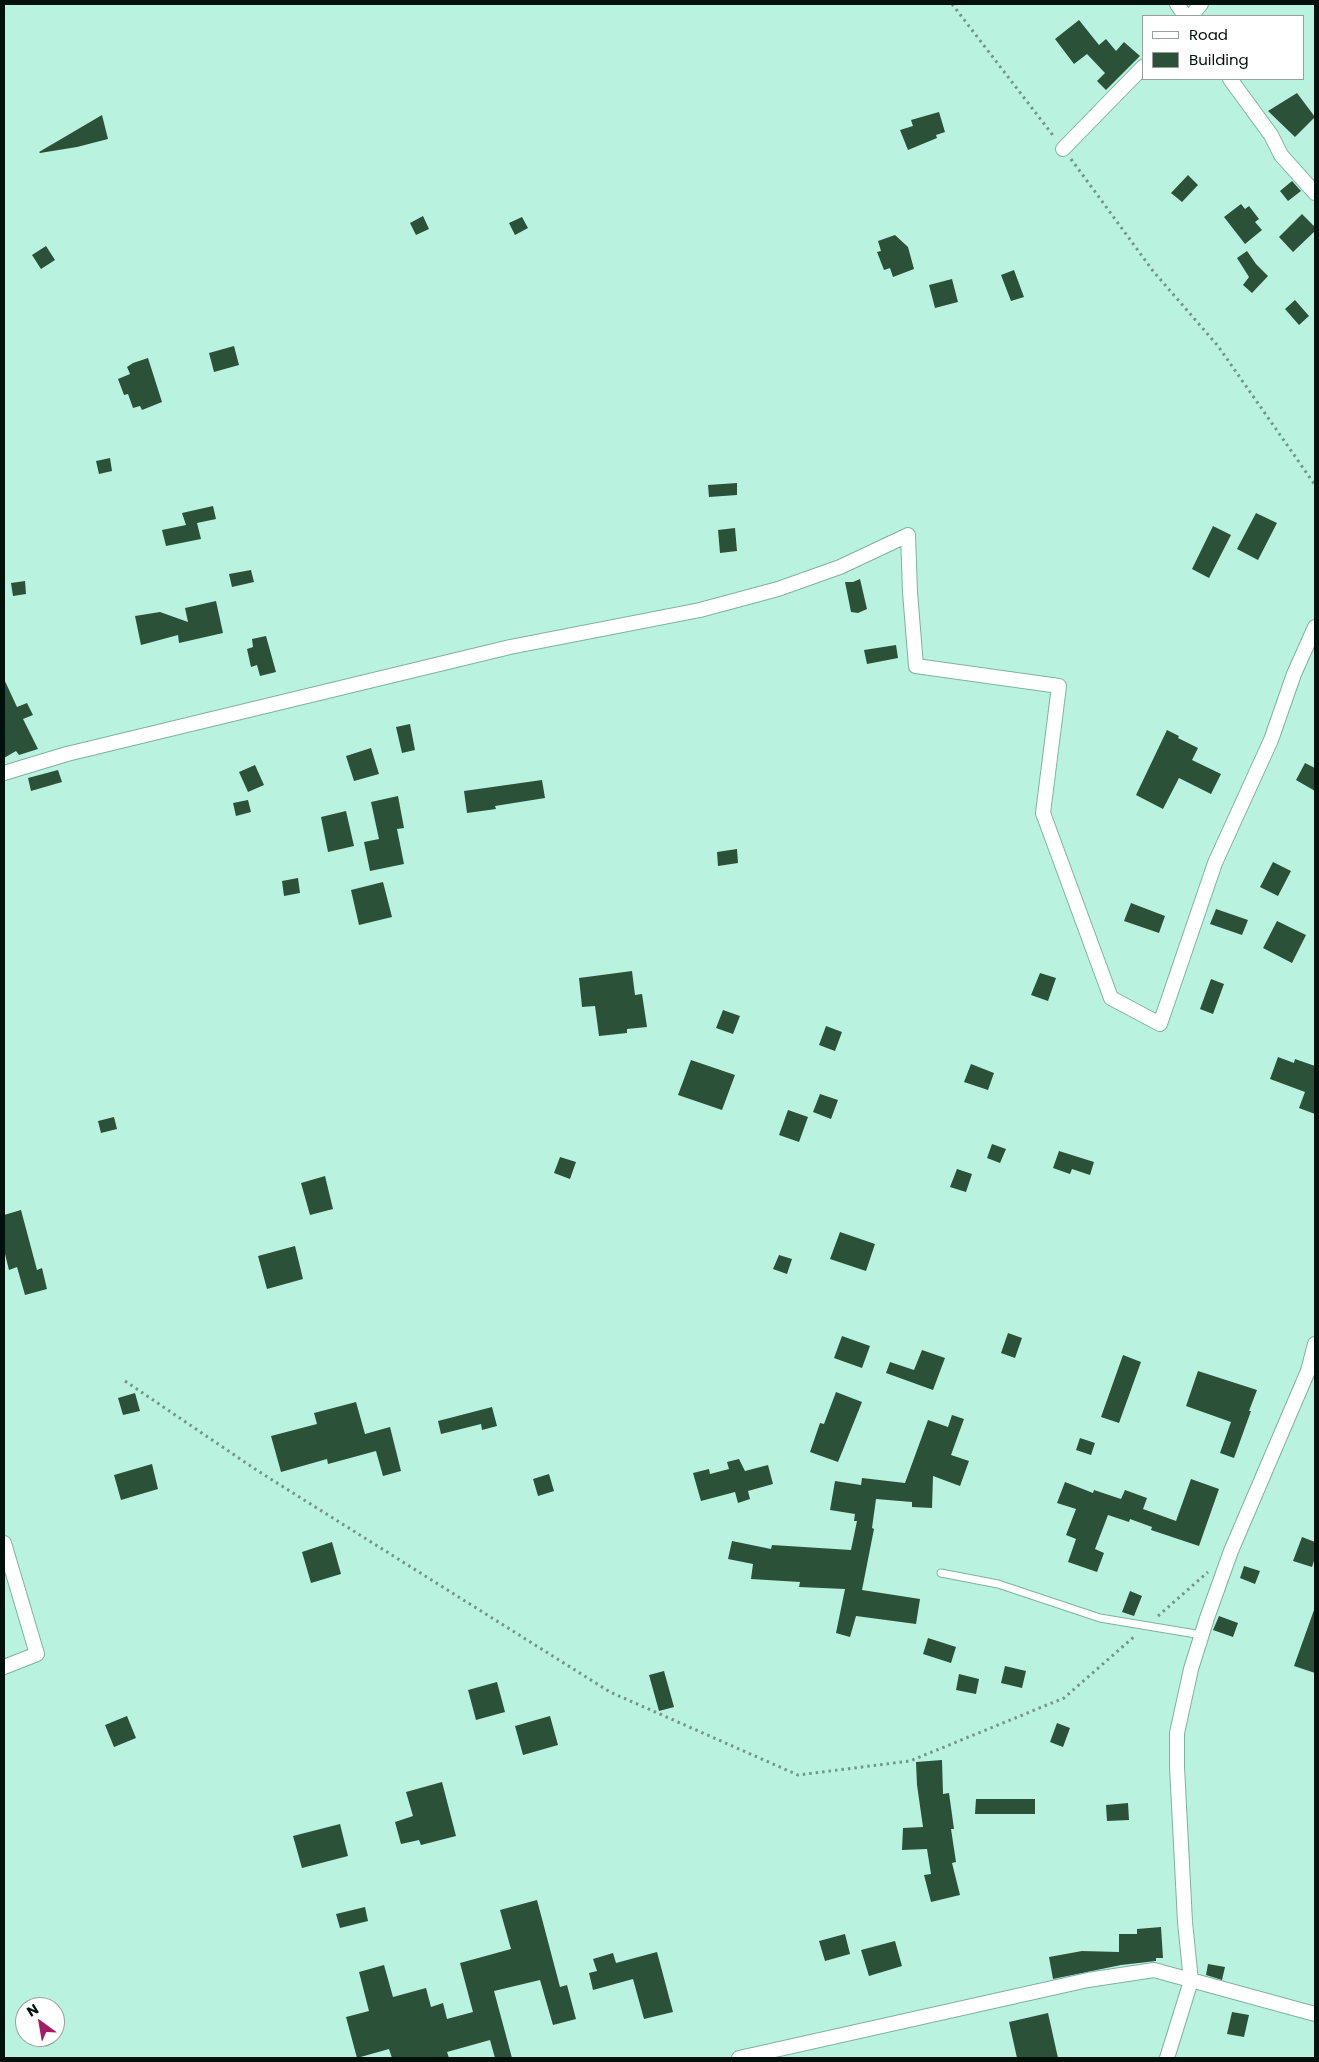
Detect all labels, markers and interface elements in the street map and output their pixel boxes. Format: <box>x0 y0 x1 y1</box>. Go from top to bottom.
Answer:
legend <box>1142 15 1304 80</box>
text: Road <box>1189 24 1228 45</box>
text: Building <box>1189 49 1249 70</box>
north arrow <box>15 1997 65 2047</box>
text: N <box>23 1999 42 2021</box>

